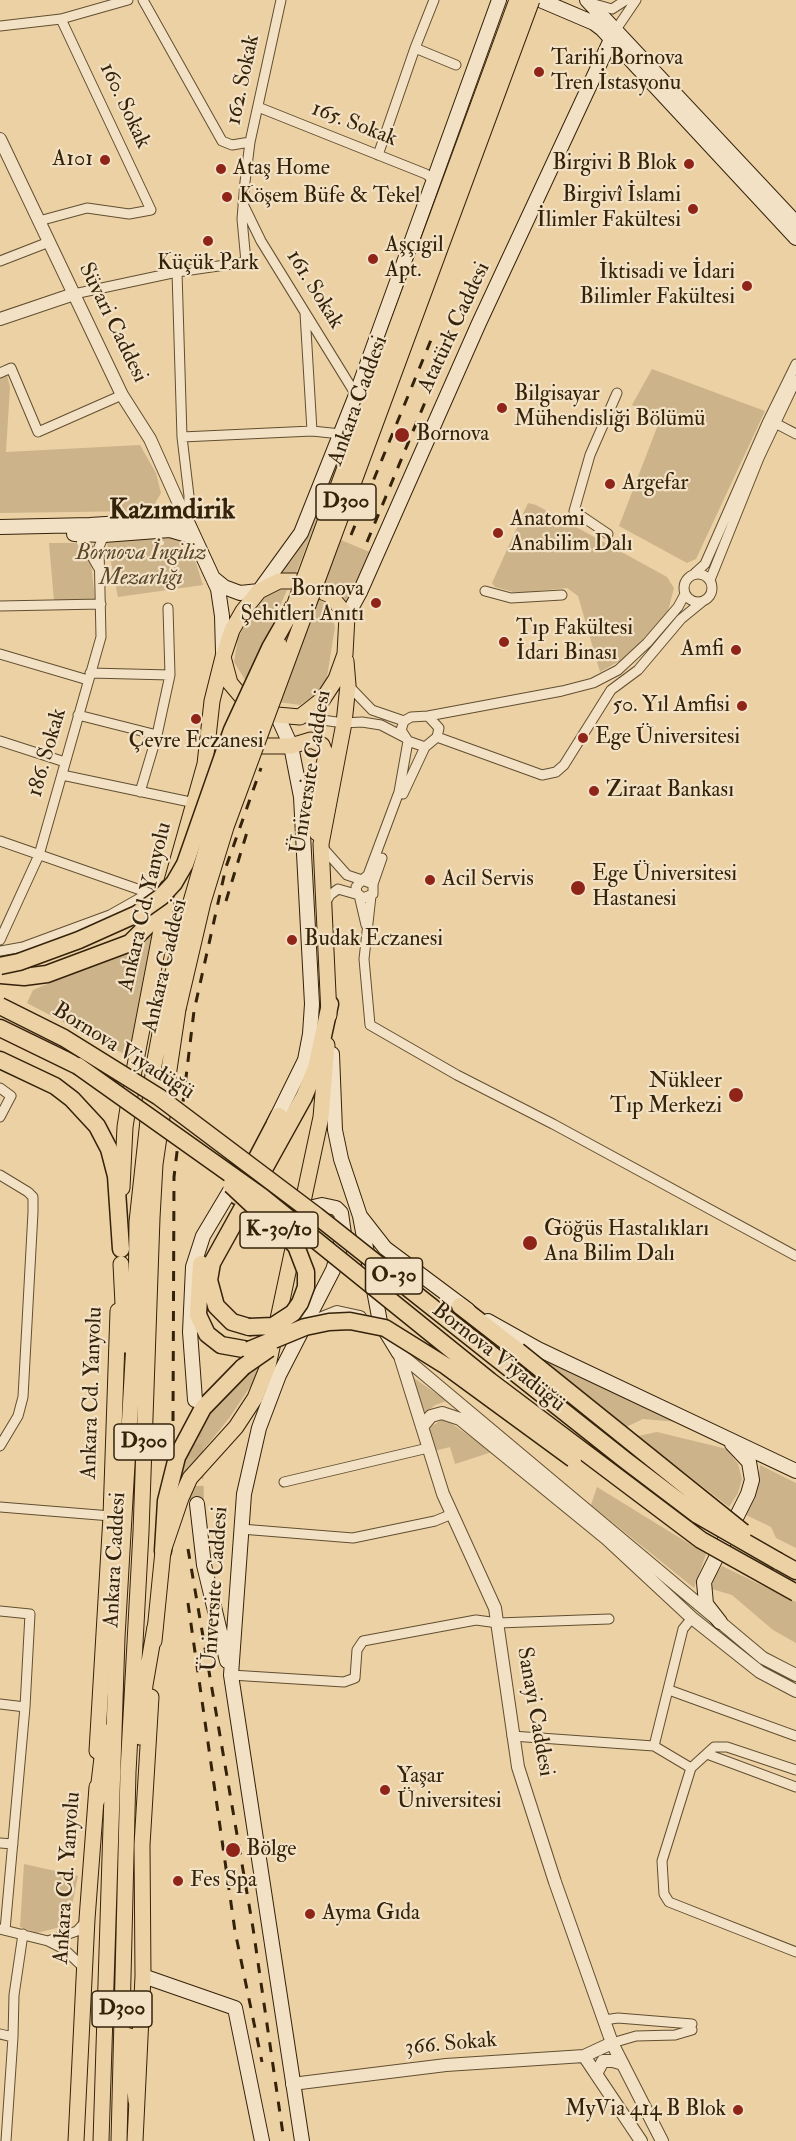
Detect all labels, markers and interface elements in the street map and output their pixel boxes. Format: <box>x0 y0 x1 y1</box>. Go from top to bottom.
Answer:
street label: 162. Sokak <box>222 32 266 128</box>
place label: Tarihi Bornova Tren İstasyonu <box>551 46 683 98</box>
street label: 160. Sokak <box>93 59 155 153</box>
marker: Tarihi Bornova Tren İstasyonu <box>532 65 546 79</box>
street label: 165. Sokak <box>307 97 401 153</box>
place label: A101 <box>52 147 93 173</box>
place label: Birgivi B Blok <box>552 151 677 177</box>
marker: A101 <box>98 153 112 167</box>
place label: Ataş Home <box>233 156 330 182</box>
marker: Birgivi B Blok <box>682 157 696 171</box>
marker: Ataş Home <box>214 162 228 176</box>
place label: Birgivî İslami İlimler Fakültesi <box>537 183 681 234</box>
place label: Köşem Büfe & Tekel <box>239 184 420 210</box>
marker: Köşem Büfe & Tekel <box>220 190 234 204</box>
marker: Birgivî İslami İlimler Fakültesi <box>686 202 700 216</box>
place label: Aşçıgil Apt. <box>385 233 444 284</box>
marker: Küçük Park <box>201 234 215 248</box>
street label: 161. Sokak <box>279 246 349 334</box>
place label: Küçük Park <box>157 251 259 277</box>
marker: Aşçıgil Apt. <box>366 252 380 266</box>
street label: Atatürk Caddesi <box>413 258 497 398</box>
street label: Süvari Caddesi <box>72 259 152 387</box>
place label: İktisadi ve İdari Bilimler Fakültesi <box>579 260 735 312</box>
marker: İktisadi ve İdari Bilimler Fakültesi <box>740 279 754 293</box>
street label: Ankara Caddesi <box>323 333 395 469</box>
place label: Bilgisayar Mühendisliği Bölümü <box>514 382 705 434</box>
marker: Bilgisayar Mühendisliği Bölümü <box>495 401 509 415</box>
place label: Bornova <box>416 422 489 448</box>
marker: Bornova <box>393 426 411 444</box>
place label: Argefar <box>622 471 688 497</box>
marker: Argefar <box>603 477 617 491</box>
road number: D300 <box>316 484 376 520</box>
district label: Kazımdirik <box>109 495 235 529</box>
place label: Anatomi Anabilim Dalı <box>510 507 633 558</box>
marker: Anatomi Anabilim Dalı <box>491 526 505 540</box>
park label: Bornova İngiliz Mezarlığı <box>76 541 206 592</box>
place label: Bornova Şehitleri Anıtı <box>241 577 364 628</box>
marker: Bornova Şehitleri Anıtı <box>369 596 383 610</box>
place label: Tıp Fakültesi İdari Binası <box>516 616 633 668</box>
marker: Tıp Fakültesi İdari Binası <box>497 635 511 649</box>
place label: Amfi <box>681 637 724 663</box>
marker: Amfi <box>729 643 743 657</box>
street label: Üniversite Caddesi <box>286 688 338 856</box>
place label: 50. Yıl Amfisi <box>613 693 730 719</box>
marker: 50. Yıl Amfisi <box>735 699 749 713</box>
street label: 186. Sokak <box>23 706 73 800</box>
marker: Çevre Eczanesi <box>189 712 203 726</box>
place label: Ege Üniversitesi <box>595 725 740 751</box>
place label: Çevre Eczanesi <box>128 729 264 755</box>
marker: Ege Üniversitesi <box>576 731 590 745</box>
place label: Ziraat Bankası <box>606 778 734 804</box>
marker: Ziraat Bankası <box>587 784 601 798</box>
street label: Ankara Cd. Yanyolu <box>114 820 178 994</box>
place label: Ege Üniversitesi Hastanesi <box>592 862 737 914</box>
place label: Acil Servis <box>442 867 534 893</box>
marker: Acil Servis <box>423 873 437 887</box>
marker: Ege Üniversitesi Hastanesi <box>569 879 587 897</box>
street label: Ankara Caddesi <box>138 897 194 1035</box>
place label: Budak Eczanesi <box>304 927 443 953</box>
marker: Budak Eczanesi <box>285 933 299 947</box>
street label: Bornova Viyadüğü <box>47 998 199 1106</box>
place label: Nükleer Tıp Merkezi <box>610 1069 722 1120</box>
marker: Nükleer Tıp Merkezi <box>727 1086 745 1104</box>
road number: K-30/10 <box>240 1212 318 1248</box>
place label: Göğüs Hastalıkları Ana Bilim Dalı <box>544 1217 709 1268</box>
marker: Göğüs Hastalıkları Ana Bilim Dalı <box>521 1234 539 1252</box>
road number: O-30 <box>366 1258 422 1294</box>
street label: Bornova Viyadüğü <box>426 1298 570 1418</box>
street label: Ankara Cd. Yanyolu <box>77 1306 109 1480</box>
road number: D300 <box>114 1424 174 1460</box>
street label: Ankara Caddesi <box>99 1491 133 1629</box>
street label: Üniversite Caddesi <box>197 1506 235 1672</box>
street label: Sanayi Caddesi <box>510 1645 558 1779</box>
place label: Yaşar Üniversitesi <box>397 1764 502 1816</box>
marker: Yaşar Üniversitesi <box>378 1783 392 1797</box>
street label: Ankara Cd. Yanyolu <box>49 1791 87 1965</box>
place label: Bölge <box>246 1837 297 1863</box>
marker: Bölge <box>224 1841 242 1859</box>
place label: Fes Spa <box>190 1868 257 1894</box>
marker: Fes Spa <box>171 1874 185 1888</box>
place label: Ayma Gıda <box>322 1901 420 1927</box>
marker: Ayma Gıda <box>303 1907 317 1921</box>
road number: D300 <box>92 1991 152 2027</box>
street label: 366. Sokak <box>404 2028 498 2062</box>
place label: MyVia 414 B Blok <box>565 2097 726 2123</box>
marker: MyVia 414 B Blok <box>731 2103 745 2117</box>

